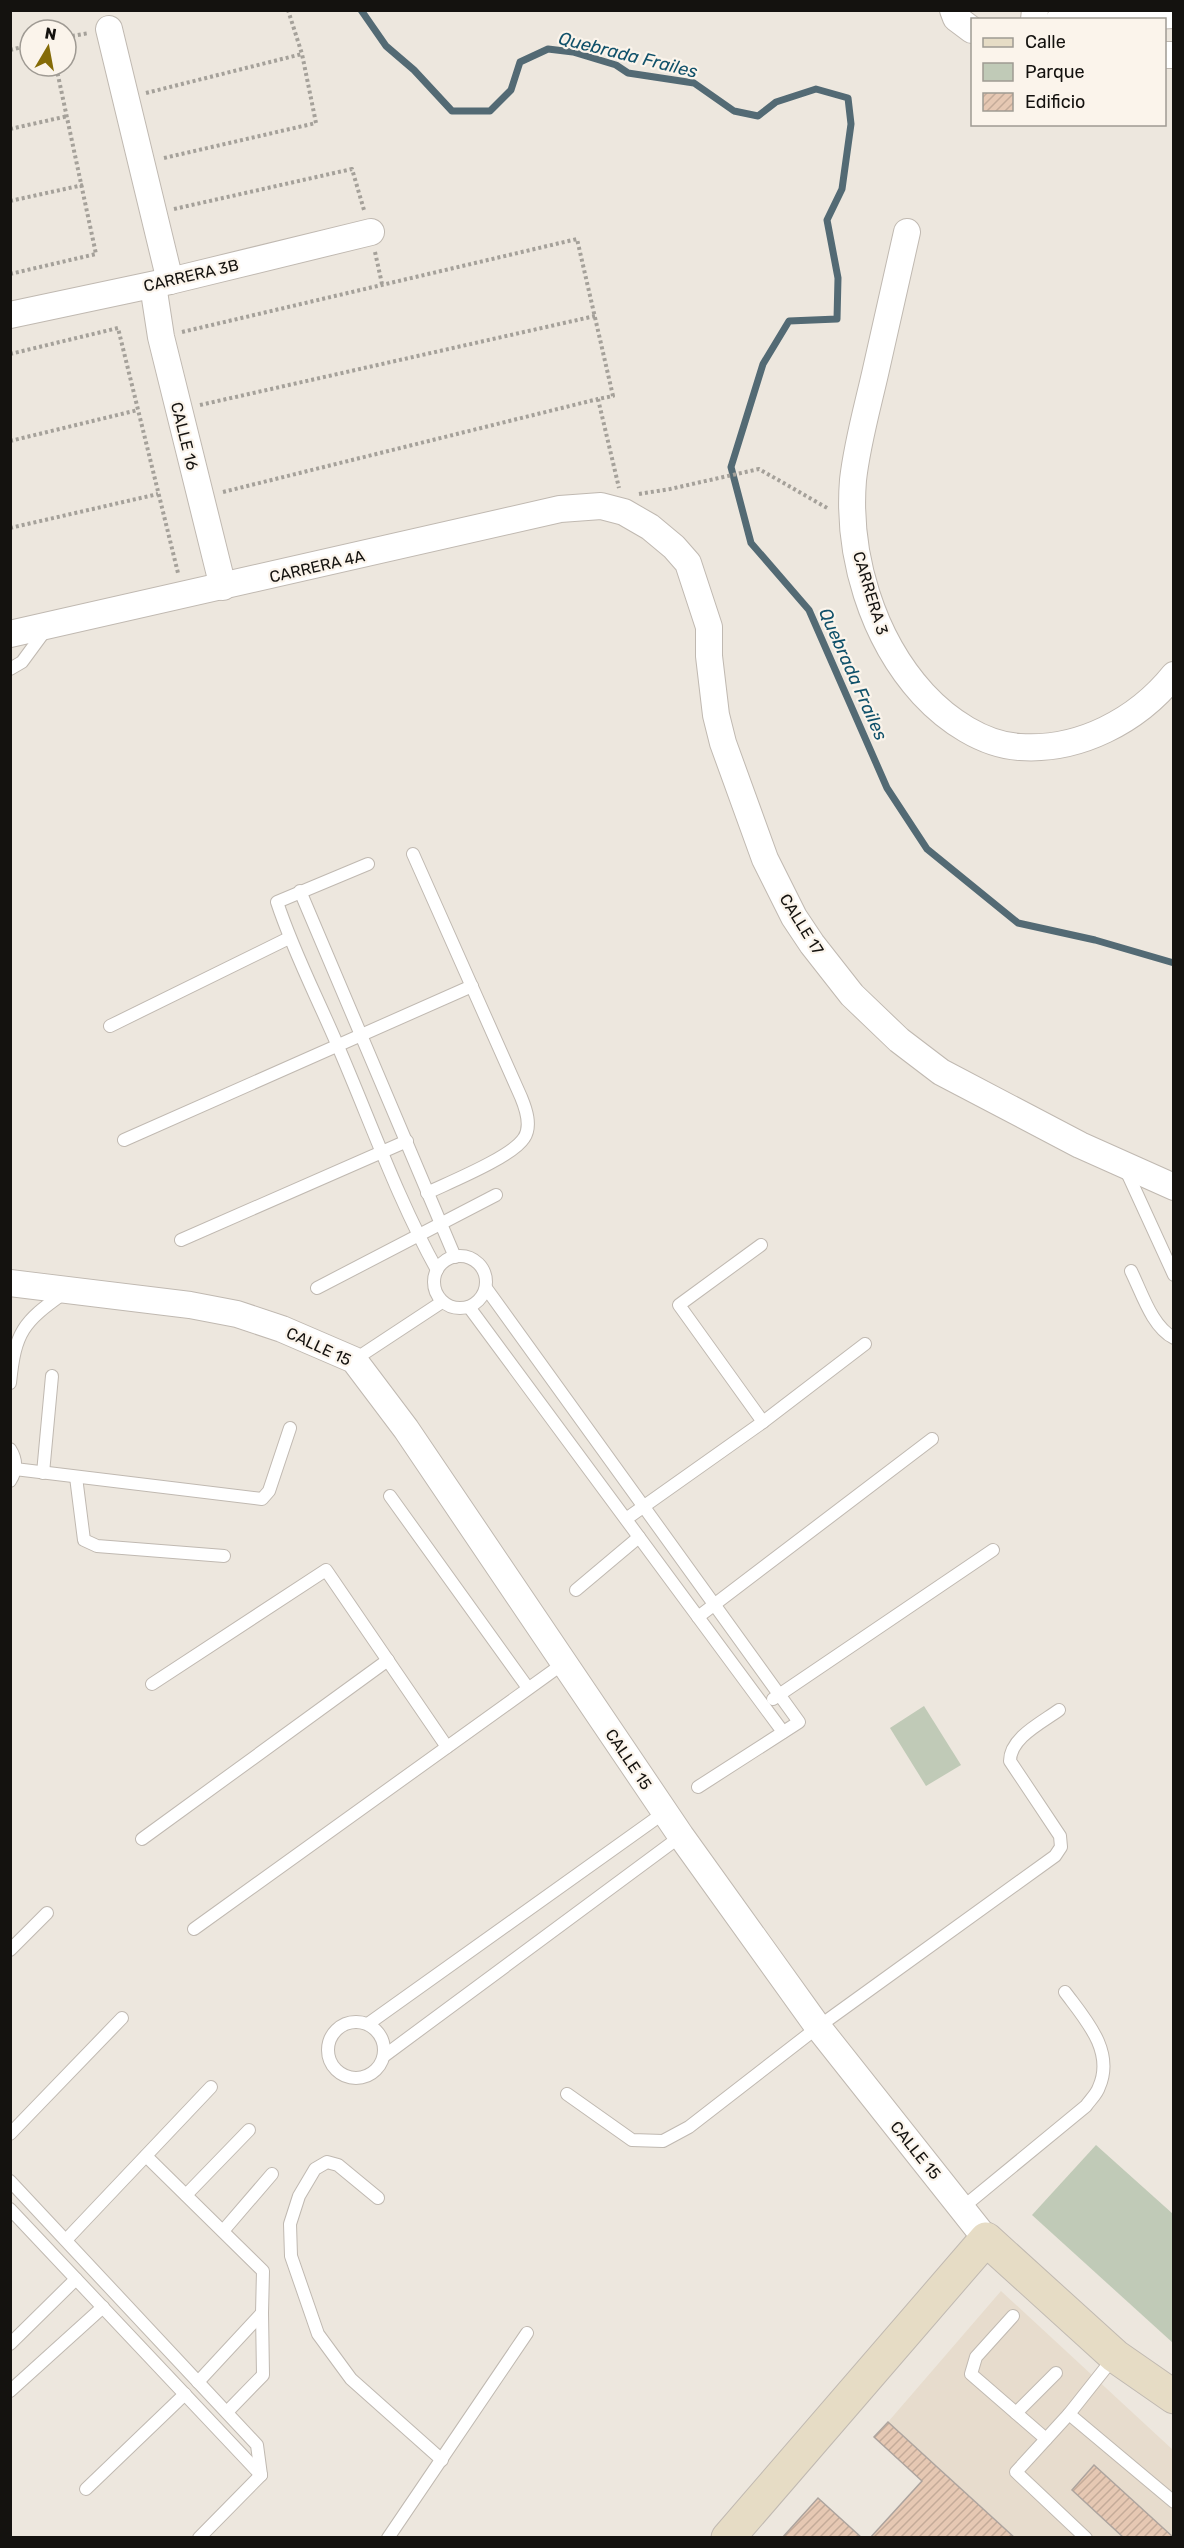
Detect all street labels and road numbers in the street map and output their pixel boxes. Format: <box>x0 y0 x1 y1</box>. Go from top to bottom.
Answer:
street label: CARRERA 3B <box>142 255 240 296</box>
street label: CALLE 16 <box>167 400 202 472</box>
street label: CARRERA 4A <box>268 546 367 587</box>
street label: CARRERA 3 <box>849 549 892 637</box>
street label: CALLE 17 <box>776 890 828 958</box>
street label: CALLE 15 <box>283 1323 354 1370</box>
street label: CALLE 15 <box>601 1725 656 1793</box>
street label: CALLE 15 <box>886 2117 945 2183</box>

